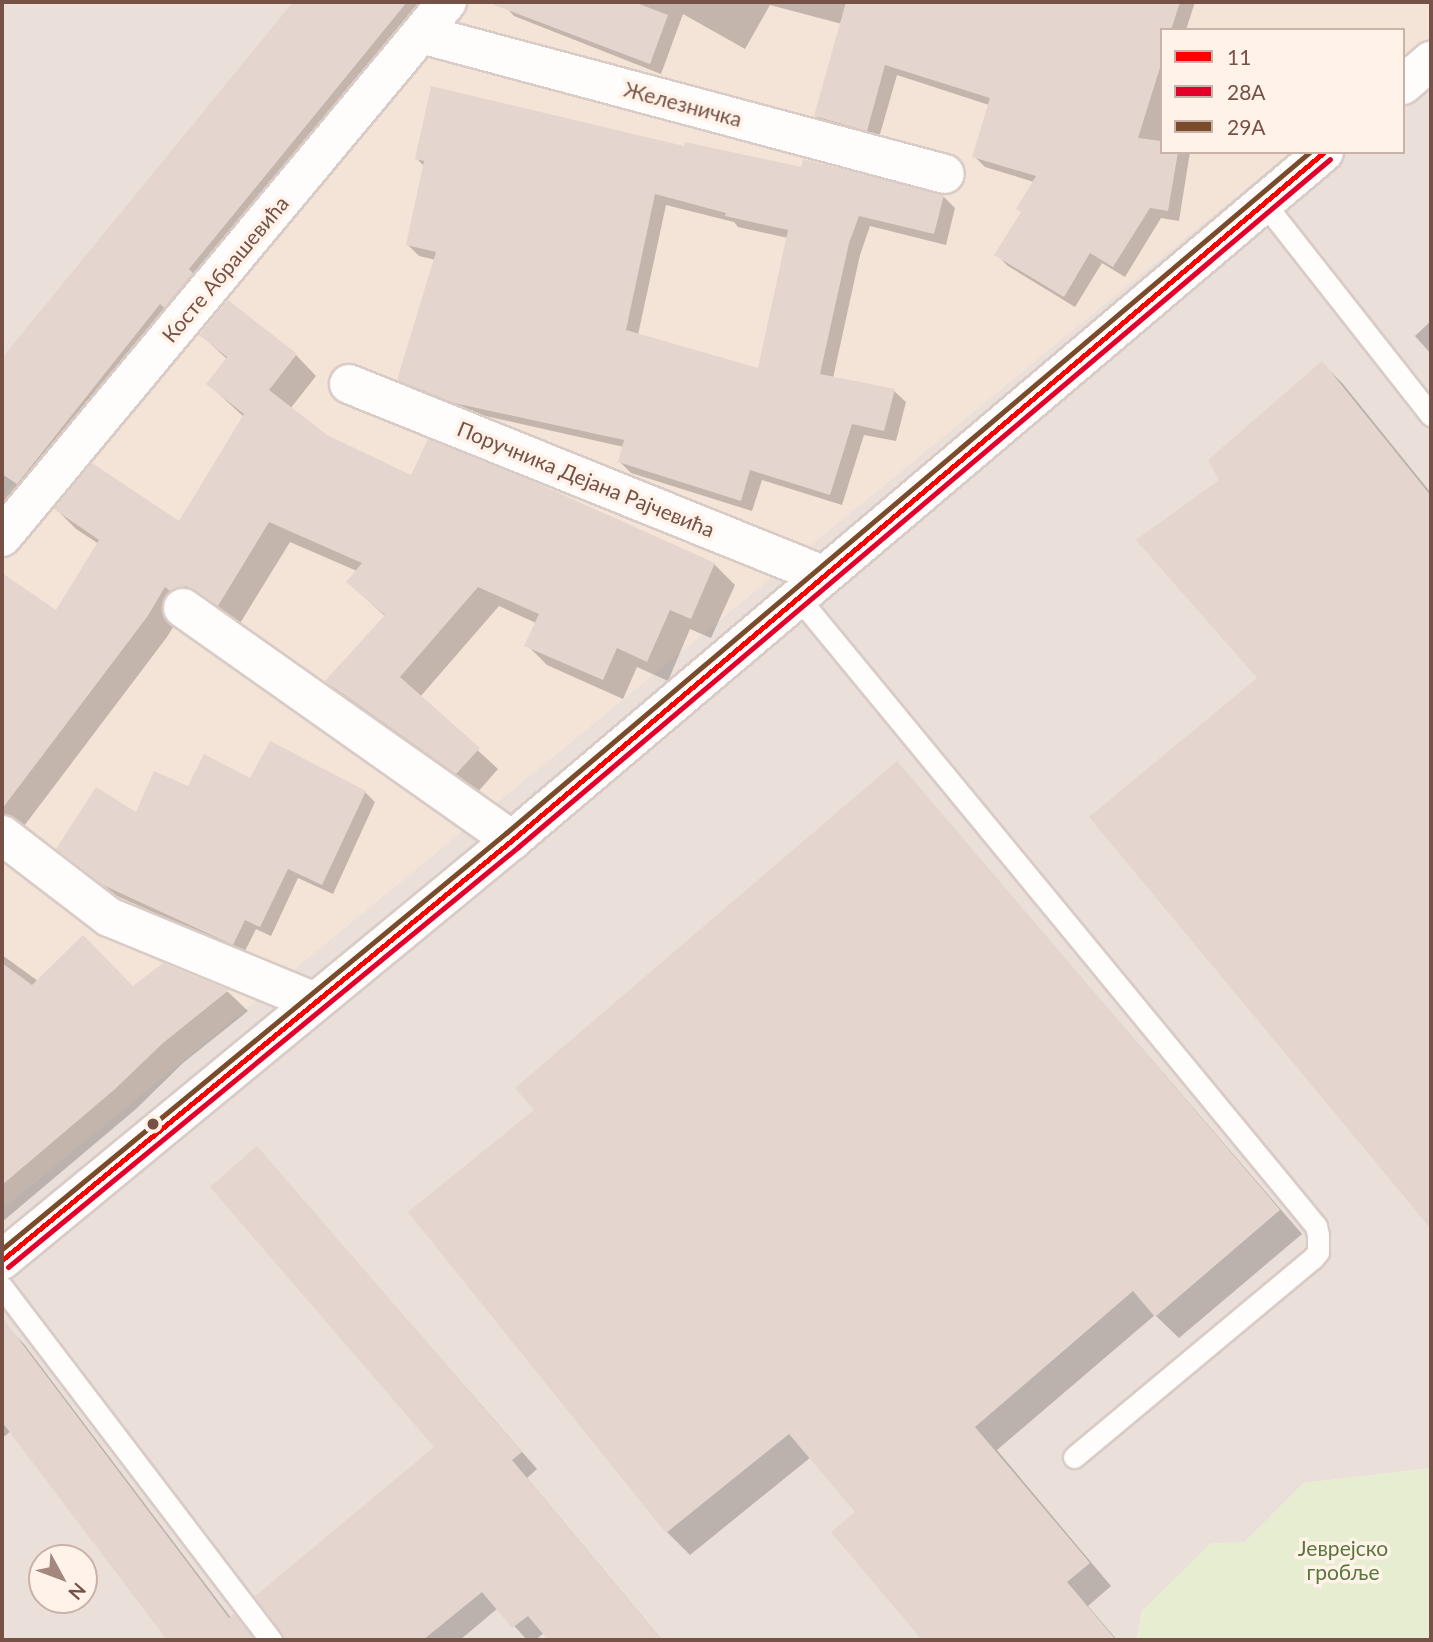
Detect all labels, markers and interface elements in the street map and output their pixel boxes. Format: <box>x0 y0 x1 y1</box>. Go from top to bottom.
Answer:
legend <box>1160 28 1405 154</box>
text: 11 <box>1227 44 1251 69</box>
street label: Железничка <box>621 76 745 132</box>
text: 28А <box>1227 79 1266 104</box>
text: 29А <box>1227 114 1266 139</box>
street label: Косте Абрашевића <box>157 191 293 347</box>
street label: Поручника Дејана Рајчевића <box>454 416 718 542</box>
unlabelled marker <box>146 1117 160 1131</box>
park label: Јеврејско гробље <box>1298 1535 1388 1585</box>
north arrow <box>28 1544 98 1614</box>
text: N <box>64 1579 91 1605</box>

